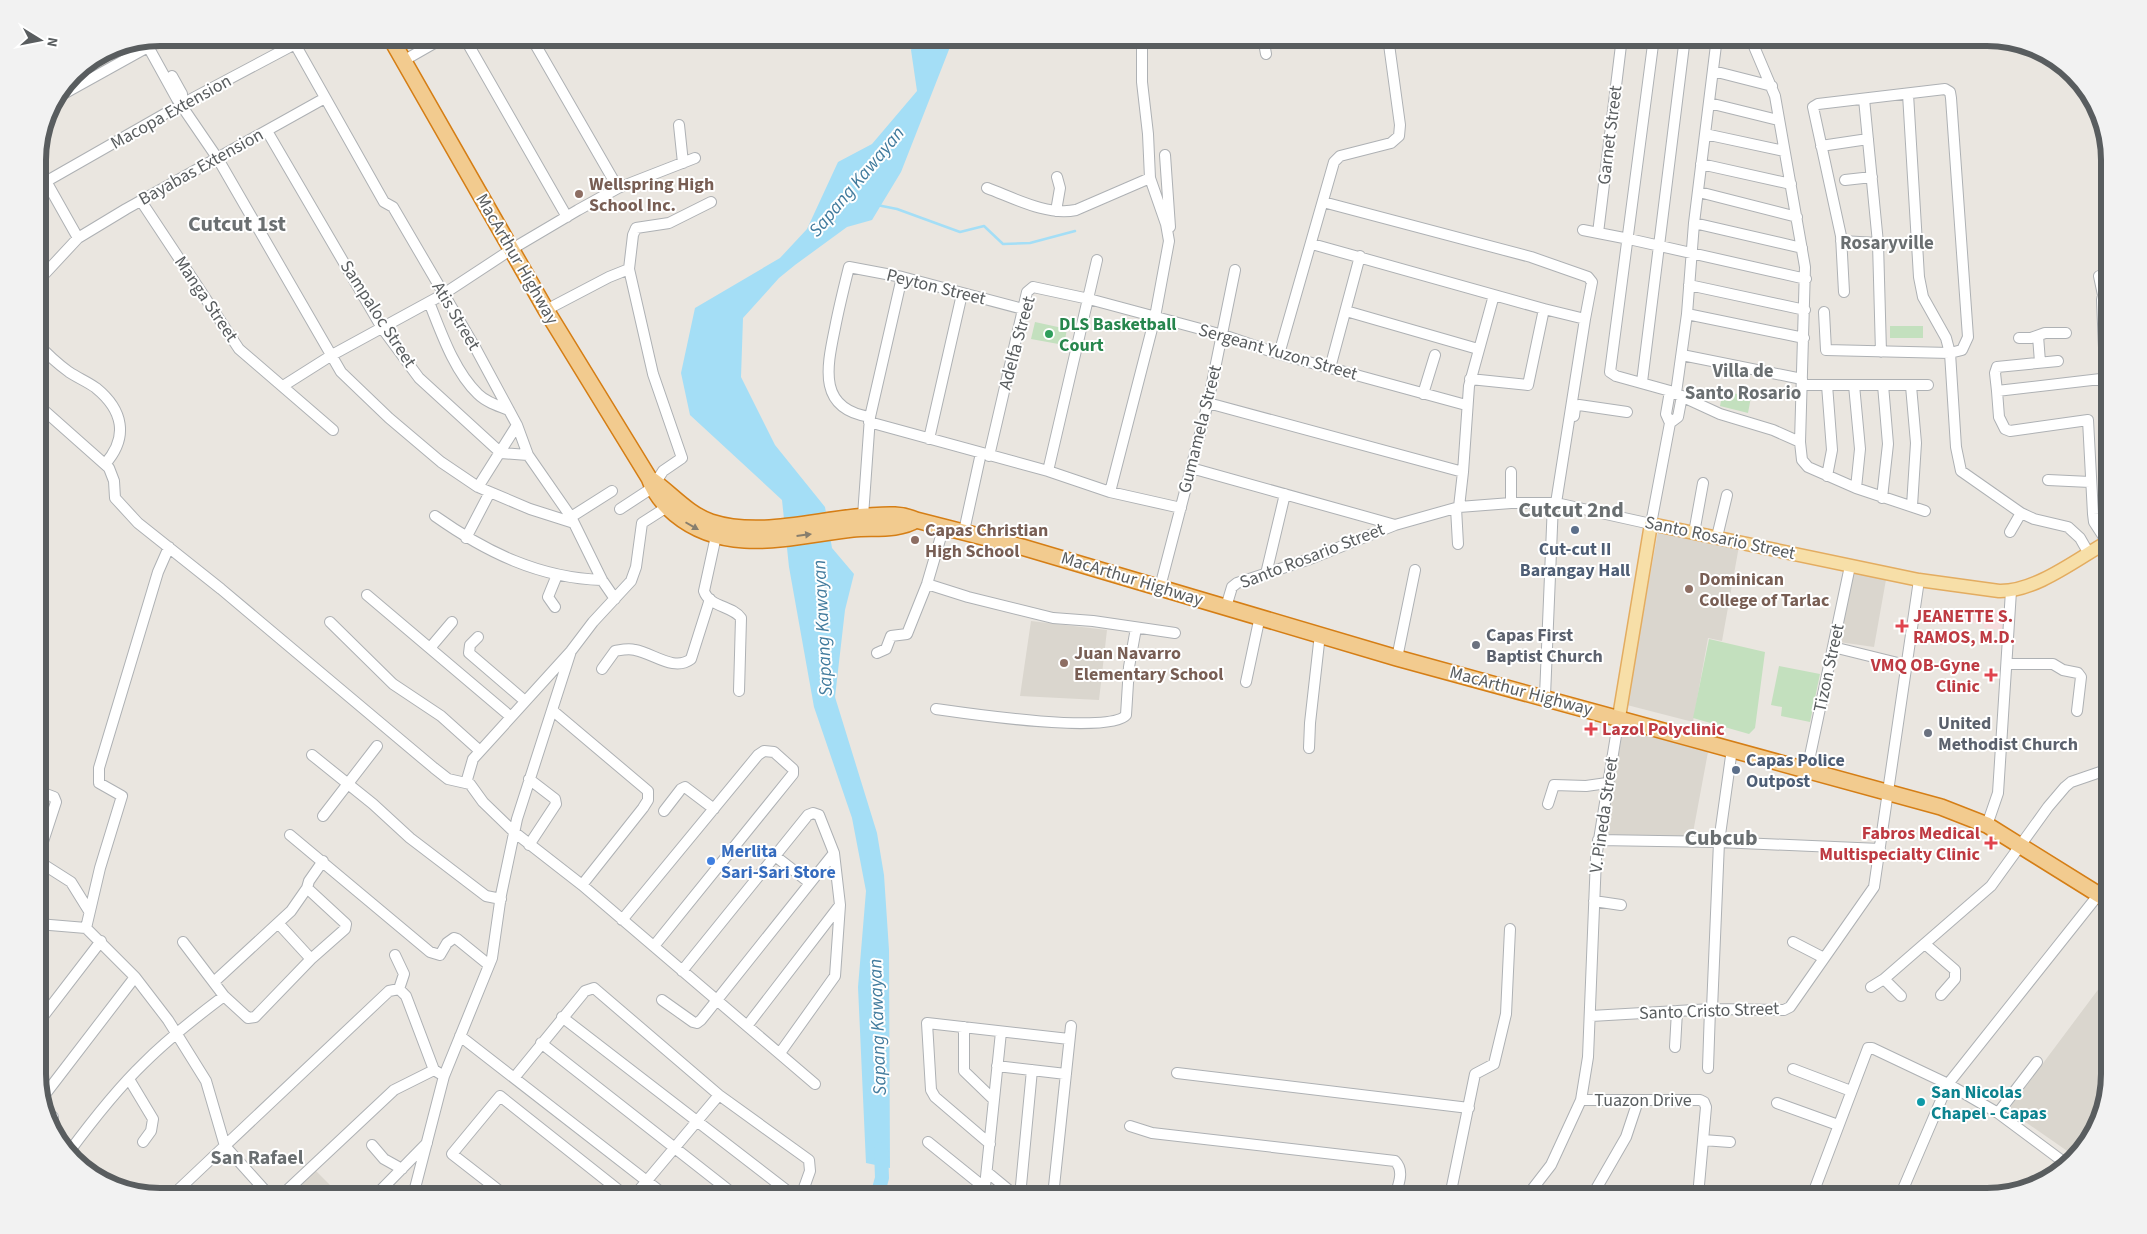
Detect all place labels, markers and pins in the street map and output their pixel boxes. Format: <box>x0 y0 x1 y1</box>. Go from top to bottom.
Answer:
place label: Wellspring High School Inc. <box>589 172 714 218</box>
marker: Wellspring High School Inc. <box>573 188 585 200</box>
place label: DLS Basketball Court <box>1059 312 1177 358</box>
marker: DLS Basketball Court <box>1043 328 1055 340</box>
place label: Capas Christian High School <box>925 518 1048 564</box>
marker: Cut-cut II Barangay Hall <box>1569 524 1581 536</box>
marker: Capas Christian High School <box>909 534 921 546</box>
place label: Cut-cut II Barangay Hall <box>1520 537 1630 583</box>
place label: Dominican College of Tarlac <box>1699 567 1830 613</box>
marker: Dominican College of Tarlac <box>1683 583 1695 595</box>
place label: JEANETTE S. RAMOS, M.D. <box>1913 604 2015 650</box>
marker: JEANETTE S. RAMOS, M.D. <box>1895 619 1909 633</box>
place label: Capas First Baptist Church <box>1486 623 1603 669</box>
marker: Capas First Baptist Church <box>1470 639 1482 651</box>
place label: Juan Navarro Elementary School <box>1074 641 1224 687</box>
place label: VMQ OB-Gyne Clinic <box>1870 653 1981 699</box>
marker: Juan Navarro Elementary School <box>1058 657 1070 669</box>
marker: VMQ OB-Gyne Clinic <box>1984 668 1998 682</box>
place label: United Methodist Church <box>1938 711 2078 757</box>
place label: Lazol Polyclinic <box>1602 717 1725 742</box>
marker: Lazol Polyclinic <box>1584 722 1598 736</box>
marker: United Methodist Church <box>1922 727 1934 739</box>
place label: Capas Police Outpost <box>1746 748 1845 794</box>
marker: Capas Police Outpost <box>1730 764 1742 776</box>
place label: Fabros Medical Multispecialty Clinic <box>1819 821 1981 867</box>
marker: Fabros Medical Multispecialty Clinic <box>1984 836 1998 850</box>
place label: Merlita Sari-Sari Store <box>721 839 836 885</box>
marker: Merlita Sari-Sari Store <box>705 855 717 867</box>
place label: San Nicolas Chapel - Capas <box>1931 1080 2047 1126</box>
marker: San Nicolas Chapel - Capas <box>1915 1096 1927 1108</box>

